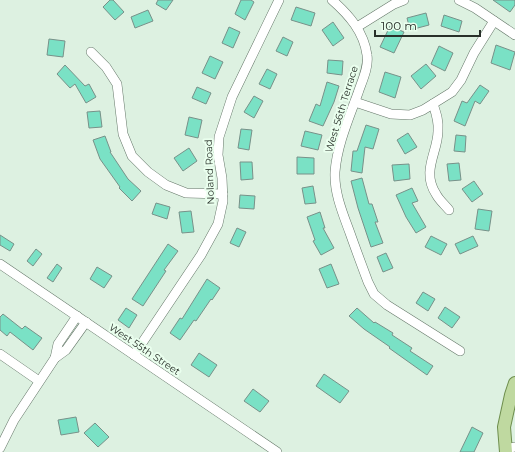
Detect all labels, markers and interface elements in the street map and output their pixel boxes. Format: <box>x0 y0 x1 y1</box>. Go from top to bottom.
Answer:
scale bar <box>375 12 480 38</box>
text: 100 m <box>381 18 417 33</box>
street label: West 56th Terrace <box>322 64 361 154</box>
street label: Noland Road <box>202 139 217 205</box>
street label: West 55th Street <box>107 321 183 378</box>

